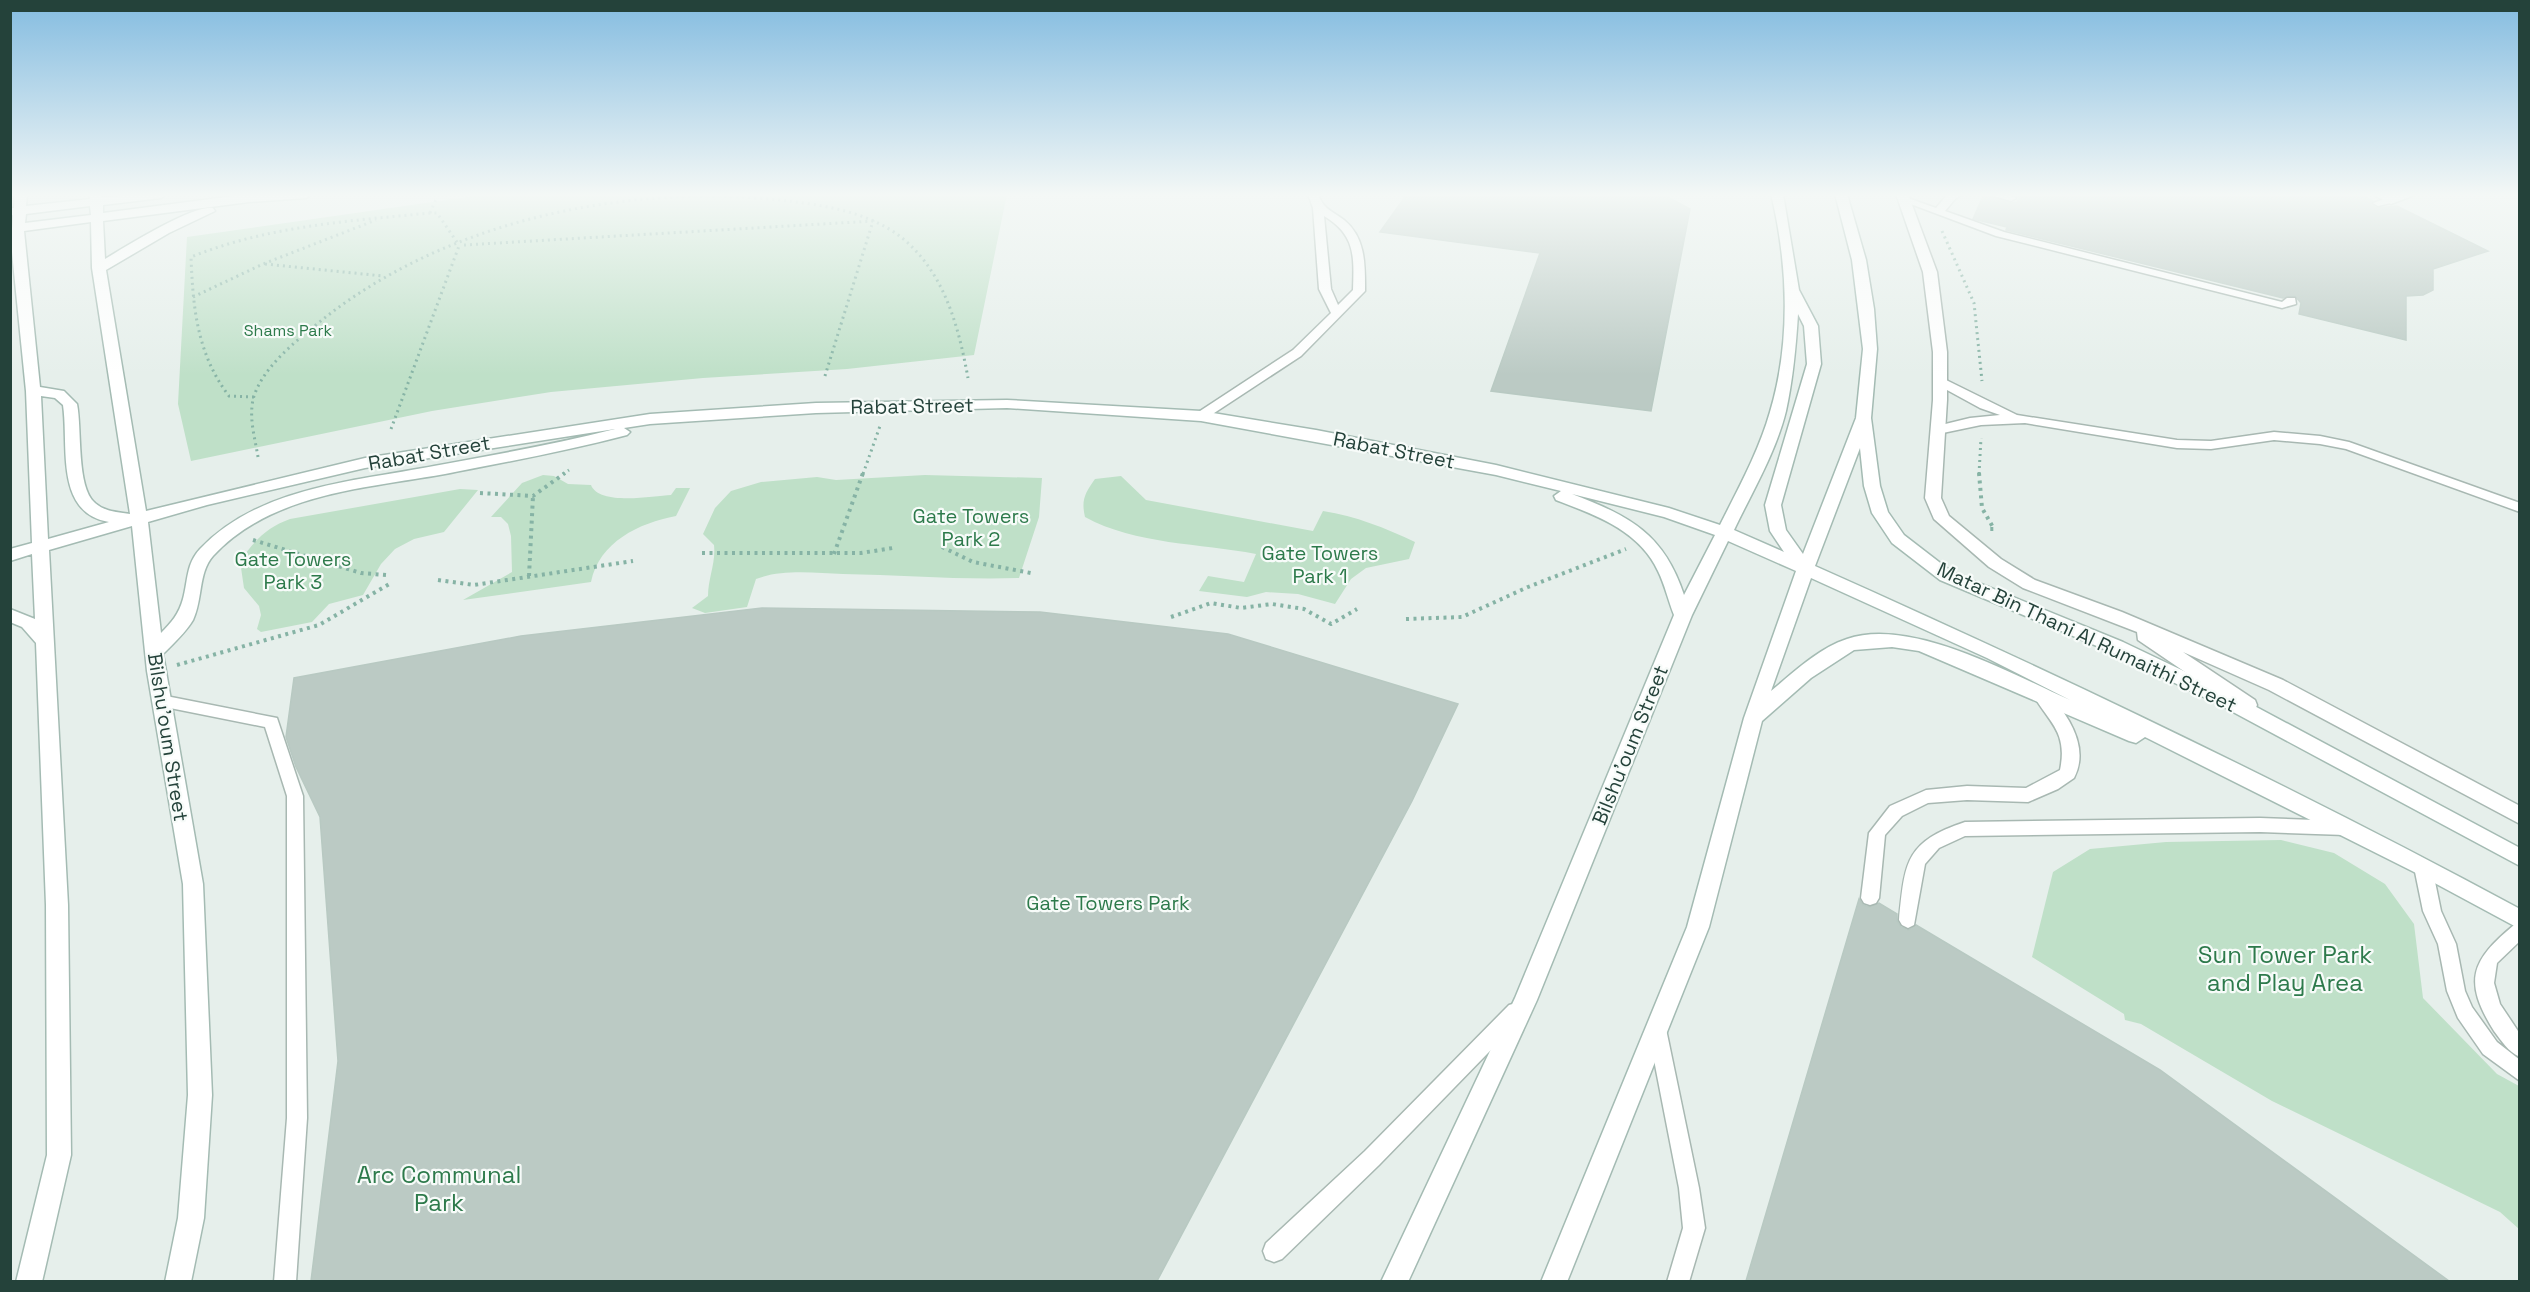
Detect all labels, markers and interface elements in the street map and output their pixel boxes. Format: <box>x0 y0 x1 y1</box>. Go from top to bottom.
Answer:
park label: Shams Park <box>244 320 333 341</box>
street label: Rabat Street <box>850 392 974 420</box>
street label: Rabat Street <box>1331 425 1457 475</box>
street label: Rabat Street <box>366 429 492 477</box>
park label: Gate Towers Park 2 <box>913 503 1029 552</box>
park label: Gate Towers Park 1 <box>1262 540 1378 589</box>
park label: Gate Towers Park 3 <box>235 546 351 595</box>
street label: Matar Bin Thani Al Rumaithi Street <box>1933 556 2241 718</box>
street label: Bilshu'oum Street <box>142 651 194 823</box>
street label: Bilshu'oum Street <box>1586 661 1674 829</box>
park label: Gate Towers Park <box>1026 890 1190 916</box>
park label: Sun Tower Park and Play Area <box>2198 939 2372 998</box>
park label: Arc Communal Park <box>357 1159 521 1218</box>

